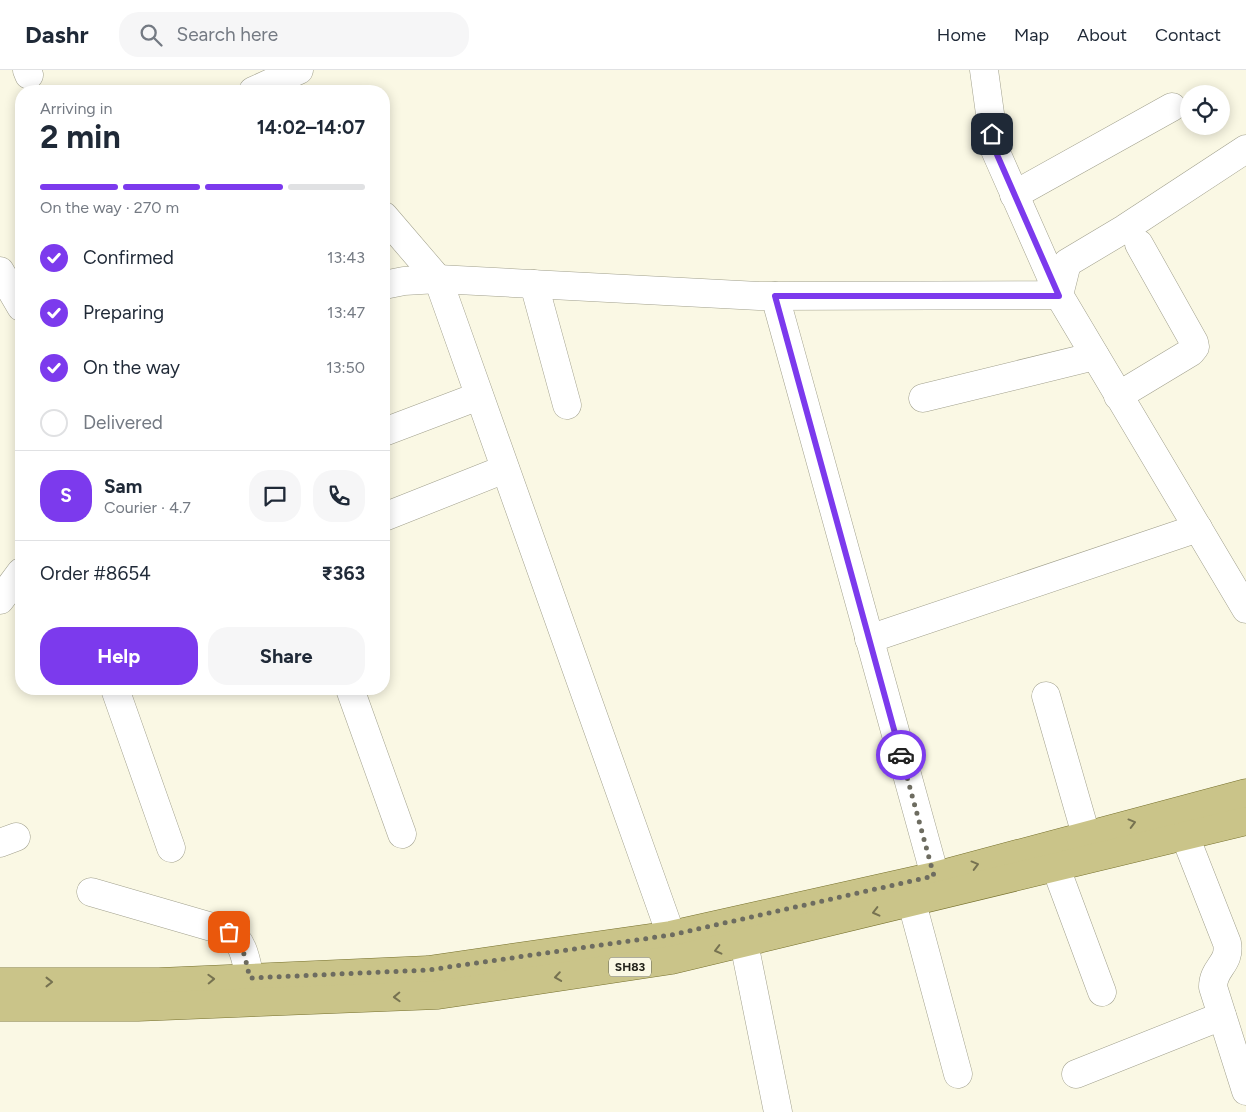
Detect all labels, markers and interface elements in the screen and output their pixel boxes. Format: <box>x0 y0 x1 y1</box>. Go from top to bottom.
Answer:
search box <box>119 12 469 57</box>
text: Dashr <box>25 20 89 49</box>
icon: search <box>137 21 165 49</box>
text: Search here <box>177 23 278 46</box>
text: Home <box>937 24 986 46</box>
text: Map <box>1014 24 1049 46</box>
text: About <box>1077 24 1127 46</box>
text: Contact <box>1155 24 1221 46</box>
map controls <box>1180 85 1230 135</box>
button: locate <box>1180 85 1230 135</box>
text: Arriving in <box>40 99 112 118</box>
pin <box>971 113 1013 155</box>
text: 14:02–14:07 <box>257 116 365 139</box>
text: 2 min <box>40 118 121 156</box>
icon: home <box>978 120 1006 148</box>
text: On the way · 270 m <box>40 198 179 217</box>
icon: check <box>40 244 68 272</box>
text: Confirmed <box>83 246 174 269</box>
text: 13:43 <box>327 248 365 267</box>
icon: check <box>40 299 68 327</box>
text: Preparing <box>83 301 164 324</box>
text: 13:47 <box>327 303 365 322</box>
icon: check <box>40 354 68 382</box>
text: On the way <box>83 356 180 379</box>
text: 13:50 <box>326 358 365 377</box>
text: Delivered <box>83 411 163 434</box>
button: chat <box>249 470 301 522</box>
button: phone <box>313 470 365 522</box>
text: Sam <box>104 475 142 498</box>
text: S <box>60 484 72 507</box>
text: Courier · 4.7 <box>104 498 191 517</box>
text: Order #8654 <box>40 562 151 585</box>
text: ₹363 <box>321 562 365 585</box>
button: Help <box>40 627 198 685</box>
button: Share <box>208 627 365 685</box>
courier <box>876 730 926 780</box>
icon: car <box>887 741 915 769</box>
one-way arrow <box>1128 818 1137 829</box>
one-way arrow <box>971 860 980 871</box>
one-way arrow <box>871 906 880 917</box>
pin <box>208 911 250 953</box>
icon: bag <box>215 918 243 946</box>
one-way arrow <box>713 944 722 955</box>
road number: SH83 <box>609 958 651 976</box>
one-way arrow <box>553 972 562 982</box>
one-way arrow <box>207 974 215 985</box>
one-way arrow <box>45 977 53 987</box>
one-way arrow <box>392 991 400 1002</box>

